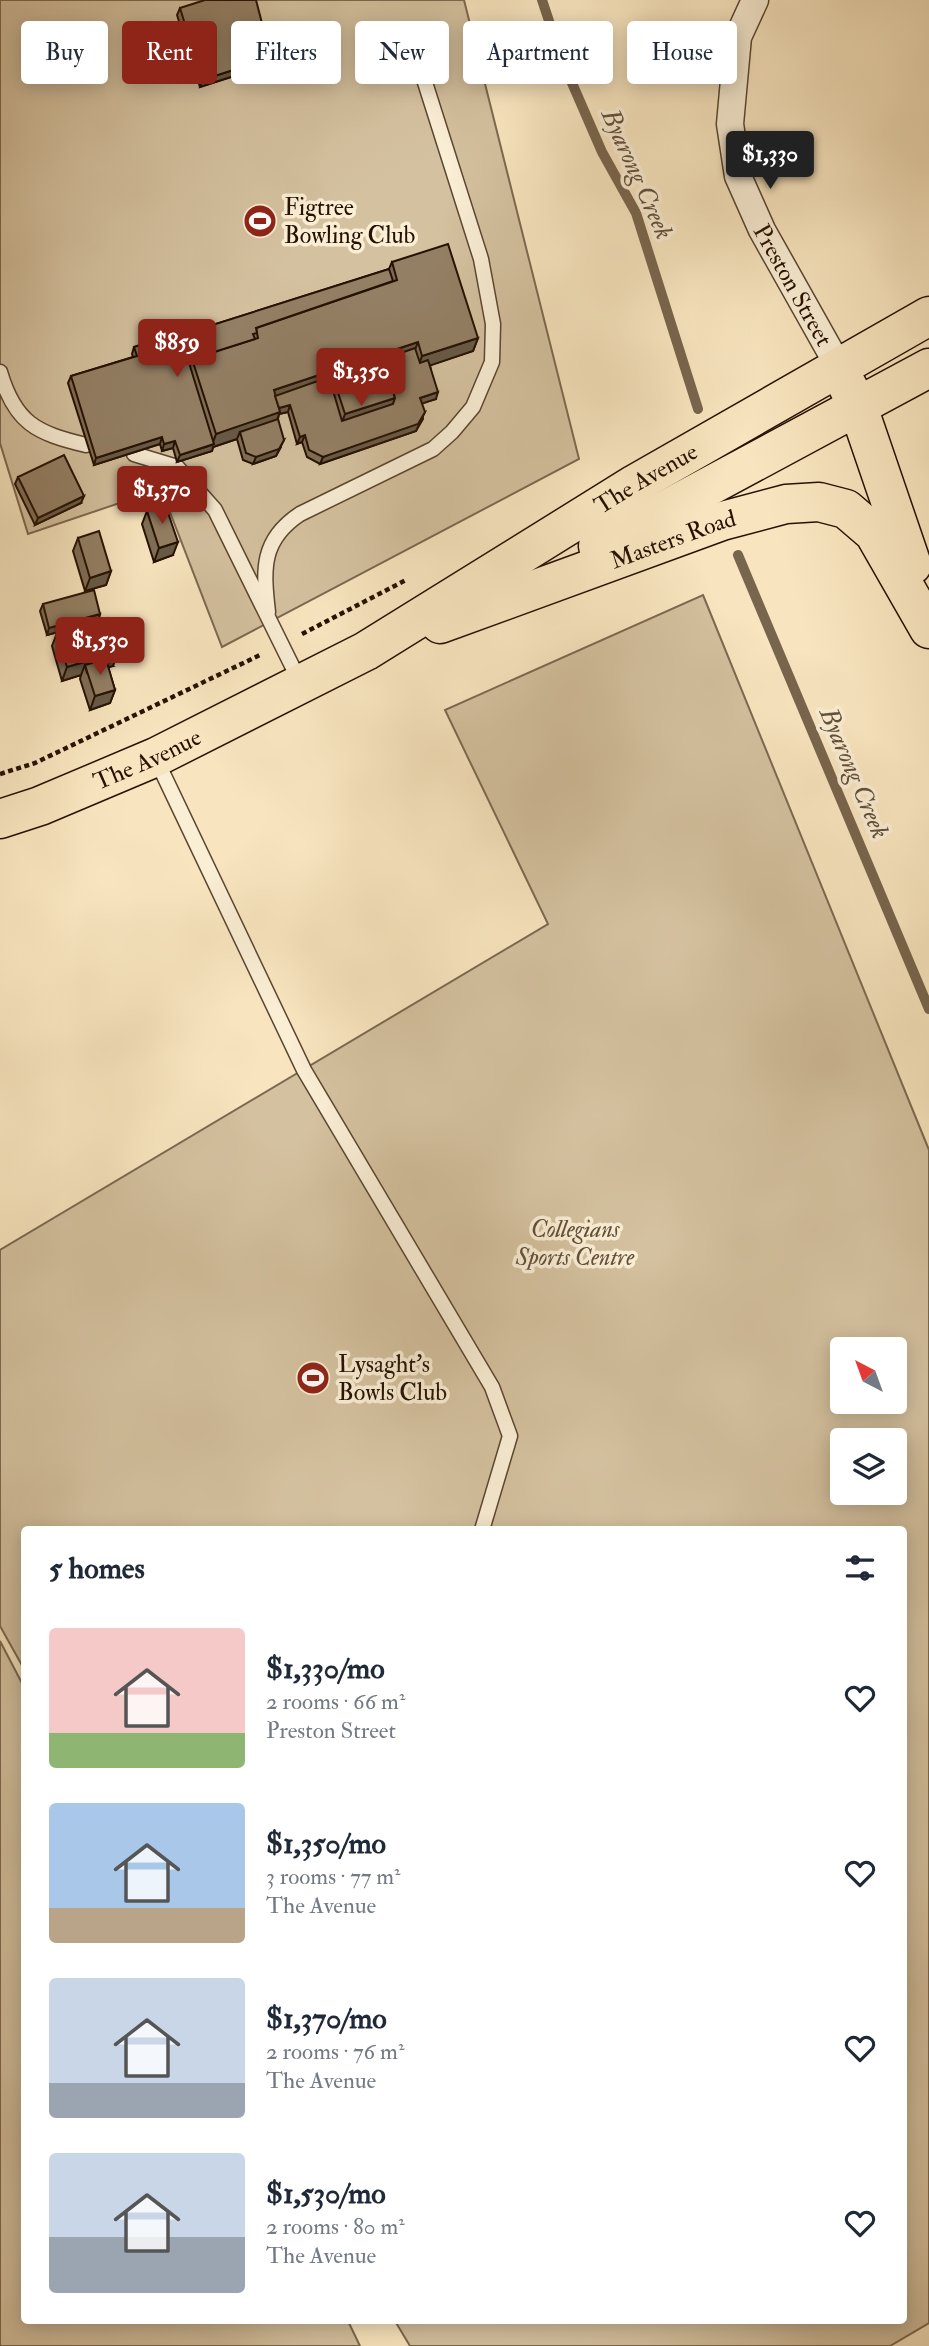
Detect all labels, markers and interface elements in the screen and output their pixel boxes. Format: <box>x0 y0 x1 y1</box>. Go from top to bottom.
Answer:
chip: Buy <box>21 21 108 84</box>
chip: Rent <box>122 21 217 84</box>
chip: Filters <box>231 21 341 84</box>
chip: New <box>355 21 449 84</box>
chip: Apartment <box>463 21 613 84</box>
chip: House <box>627 21 737 84</box>
water label: Byarong Creek <box>593 102 680 244</box>
pin: $1,330 <box>713 132 827 191</box>
text: $1,330 <box>742 139 798 168</box>
place label: Figtree Bowling Club <box>284 192 416 251</box>
sports icon: Figtree Bowling Club <box>241 202 279 240</box>
street label: Preston Street <box>746 218 840 352</box>
pin: $859 <box>136 320 218 379</box>
text: $859 <box>154 327 200 356</box>
pin: $1,350 <box>304 348 418 408</box>
text: $1,350 <box>332 356 390 385</box>
street label: The Avenue <box>588 436 703 521</box>
pin: $1,370 <box>105 466 219 526</box>
text: $1,370 <box>133 474 191 503</box>
street label: Masters Road <box>606 503 739 576</box>
pin: $1,530 <box>43 618 157 677</box>
text: $1,530 <box>71 625 129 654</box>
water label: Byarong Creek <box>811 701 896 843</box>
street label: The Avenue <box>89 721 206 797</box>
park label: Collegians Sports Centre <box>515 1214 635 1273</box>
north arrow <box>830 1337 906 1414</box>
map controls <box>830 1337 907 1505</box>
place label: Lysaght's Bowls Club <box>338 1349 447 1408</box>
sports icon: Lysaght's Bowls Club <box>294 1359 332 1397</box>
button: layers <box>830 1428 907 1505</box>
icon: filters <box>841 1549 879 1587</box>
text: 5 homes <box>49 1550 145 1587</box>
text: $1,330/mo <box>266 1650 385 1687</box>
icon: home <box>105 1656 189 1740</box>
icon: heart <box>841 1679 879 1717</box>
text: 2 rooms · 66 m² <box>266 1687 405 1716</box>
text: Preston Street <box>266 1716 396 1745</box>
text: $1,350/mo <box>266 1825 386 1862</box>
icon: home <box>105 1831 189 1915</box>
icon: heart <box>841 1854 879 1892</box>
text: 3 rooms · 77 m² <box>266 1862 401 1891</box>
text: The Avenue <box>266 1891 376 1920</box>
text: $1,370/mo <box>266 2000 387 2037</box>
icon: home <box>105 2006 189 2090</box>
icon: heart <box>841 2029 879 2067</box>
text: 2 rooms · 76 m² <box>266 2037 404 2066</box>
text: The Avenue <box>266 2066 376 2095</box>
text: $1,530/mo <box>266 2175 386 2212</box>
icon: home <box>105 2181 189 2265</box>
icon: heart <box>841 2204 879 2242</box>
text: 2 rooms · 80 m² <box>266 2212 405 2241</box>
text: The Avenue <box>266 2241 376 2270</box>

